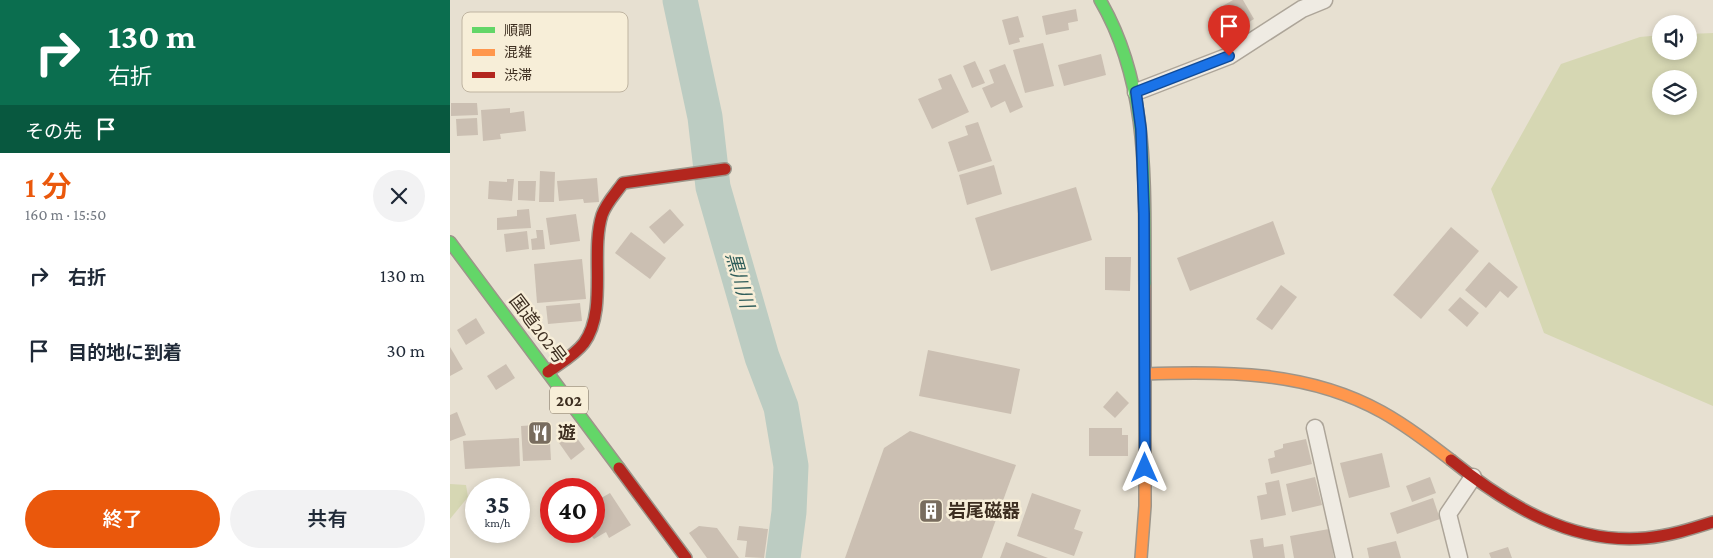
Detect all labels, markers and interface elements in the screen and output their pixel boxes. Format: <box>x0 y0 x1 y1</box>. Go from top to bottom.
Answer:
pin <box>1208 5 1250 56</box>
legend <box>462 12 628 92</box>
icon: arrive <box>1215 12 1243 40</box>
map controls <box>1652 15 1697 115</box>
button: sound <box>1652 15 1697 60</box>
text: 130 m <box>108 17 196 56</box>
icon: right <box>25 20 90 85</box>
text: 順調 <box>504 22 532 38</box>
text: 混雑 <box>504 44 532 60</box>
text: 右折 <box>108 64 152 89</box>
text: 渋滞 <box>504 67 532 83</box>
button: layers <box>1652 70 1697 115</box>
icon: arrive <box>92 115 120 143</box>
text: その先 <box>25 121 82 142</box>
text: 1 分 <box>25 170 71 203</box>
button: close <box>373 170 425 222</box>
text: 160 m · 15:50 <box>25 206 106 223</box>
water label: 黒川川 <box>722 250 758 312</box>
icon: right <box>25 262 53 290</box>
text: 130 m <box>380 265 425 286</box>
text: 右折 <box>68 267 106 288</box>
street label: 国道202号 <box>506 291 570 367</box>
icon: arrive <box>25 337 53 365</box>
text: 30 m <box>386 340 425 361</box>
text: 目的地に到着 <box>68 342 182 363</box>
road number: 202 <box>550 386 588 414</box>
restaurant icon: 遊 <box>527 420 553 446</box>
place label: 遊 <box>558 423 576 443</box>
position arrow <box>1118 441 1170 493</box>
speed limit sign: 40 <box>540 478 605 543</box>
button: 終了 <box>25 490 220 548</box>
button: 共有 <box>230 490 425 548</box>
text: 35 <box>485 491 510 518</box>
building icon: 岩尾磁器 <box>918 498 944 524</box>
place label: 岩尾磁器 <box>948 501 1020 521</box>
text: km/h <box>485 516 510 530</box>

